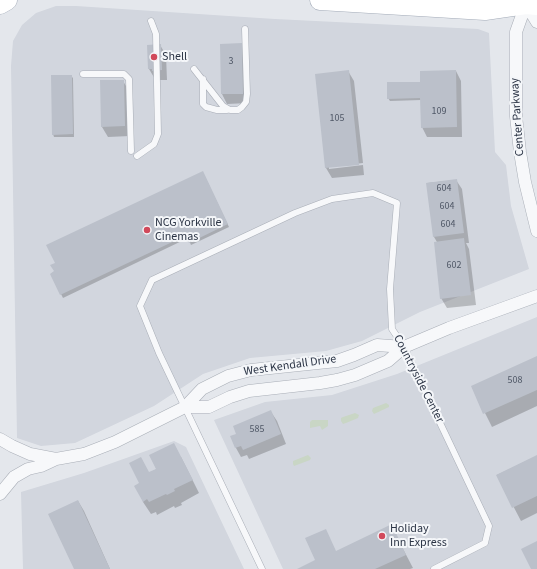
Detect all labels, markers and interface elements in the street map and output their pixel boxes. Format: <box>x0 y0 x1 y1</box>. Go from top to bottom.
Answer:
place label: Shell <box>162 50 187 64</box>
marker: Shell <box>149 52 159 62</box>
house number: 3 <box>229 56 233 68</box>
street label: Center Parkway <box>508 77 528 157</box>
house number: 109 <box>432 106 446 118</box>
house number: 105 <box>330 113 344 125</box>
house number: 604 <box>437 183 451 195</box>
house number: 604 <box>440 201 454 213</box>
place label: NCG Yorkville Cinemas <box>155 216 222 244</box>
house number: 604 <box>441 219 455 231</box>
marker: NCG Yorkville Cinemas <box>142 225 152 235</box>
house number: 602 <box>447 260 461 272</box>
street label: Countryside Center <box>390 333 446 425</box>
street label: West Kendall Drive <box>243 352 337 380</box>
house number: 508 <box>508 375 522 387</box>
house number: 585 <box>250 424 264 436</box>
place label: Holiday Inn Express <box>390 522 447 550</box>
marker: Holiday Inn Express <box>377 531 387 541</box>

